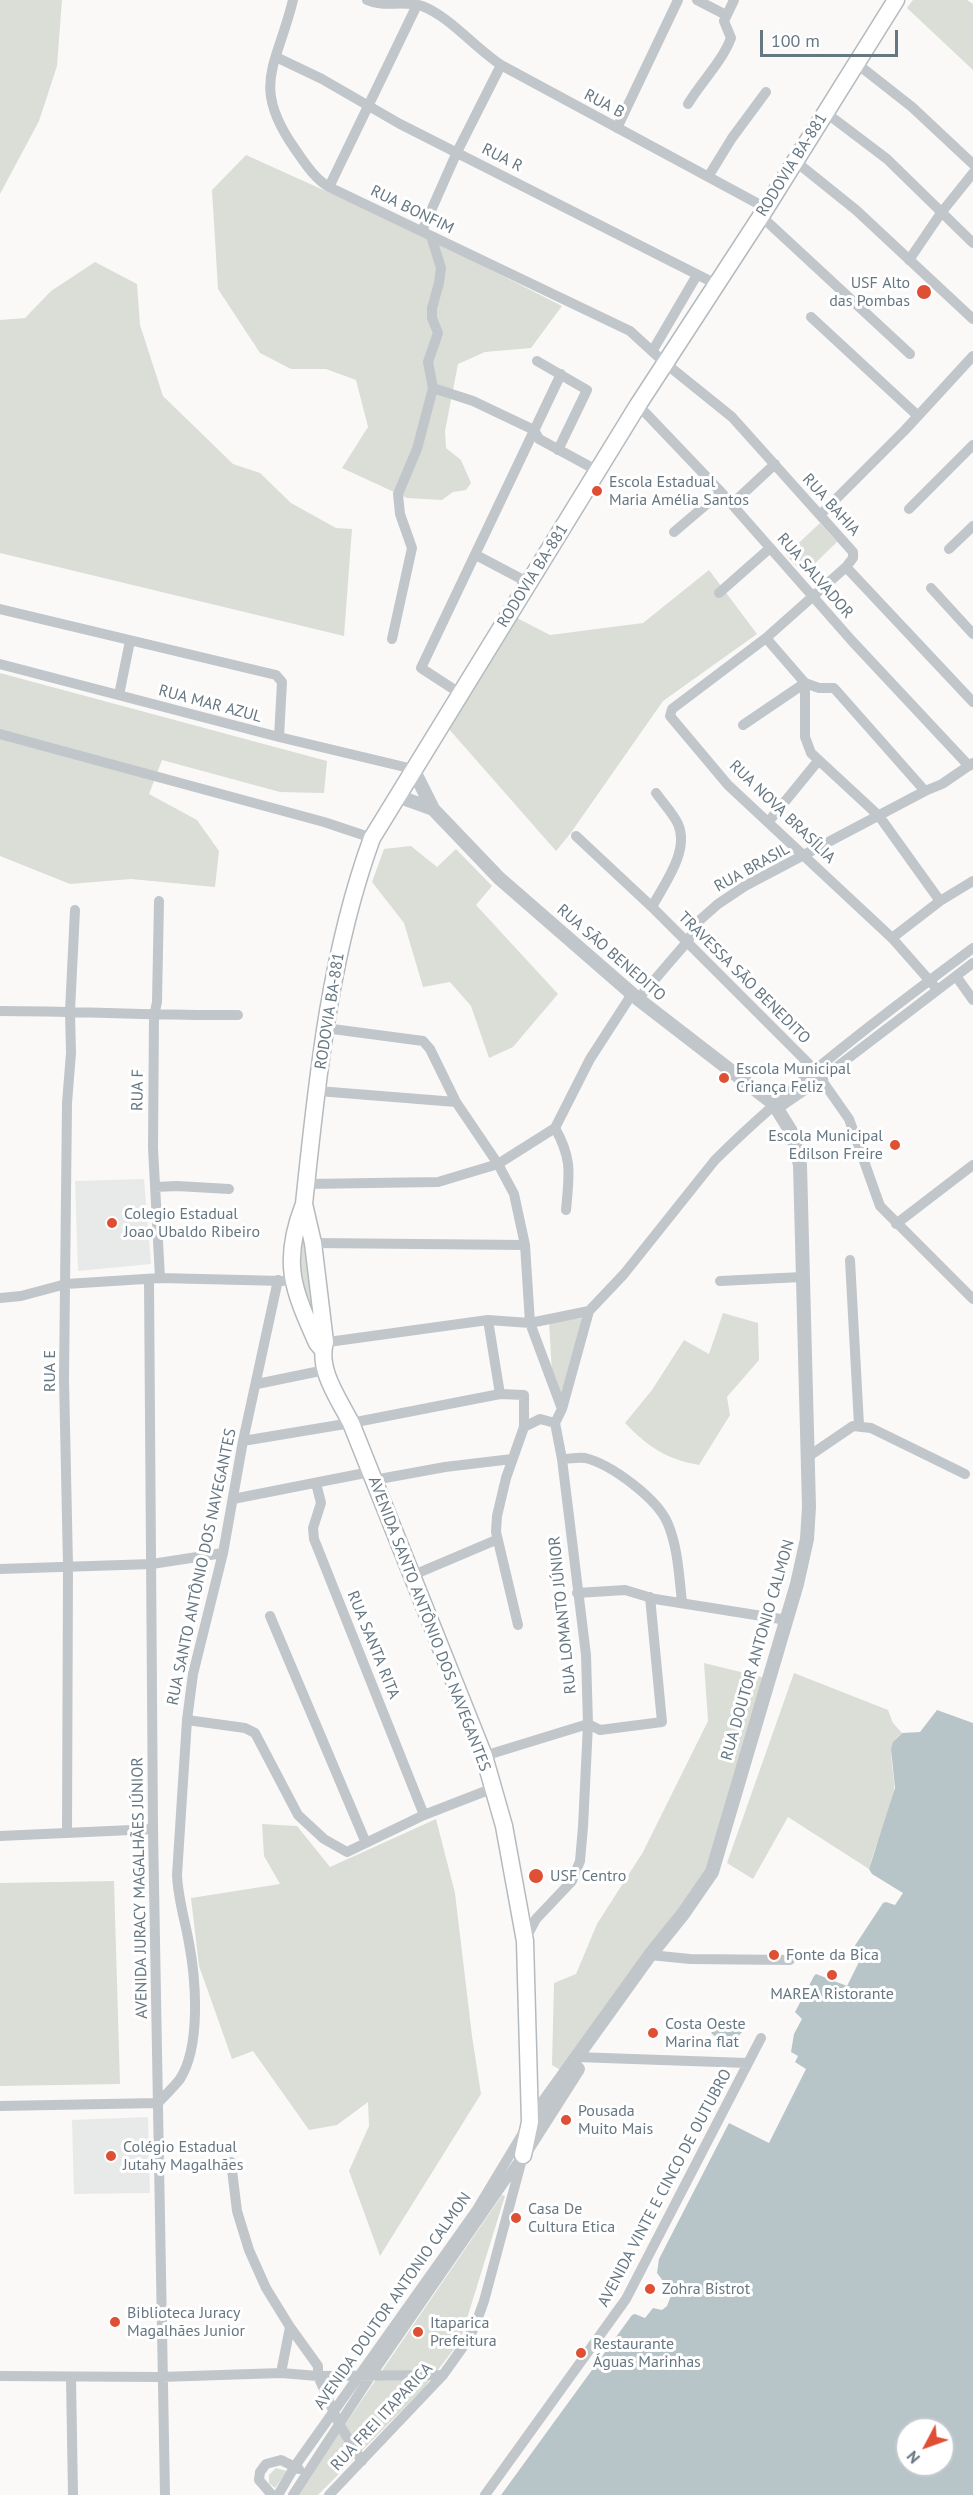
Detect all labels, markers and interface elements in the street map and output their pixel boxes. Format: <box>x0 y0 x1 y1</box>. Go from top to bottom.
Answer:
scale bar <box>763 18 901 56</box>
text: 100 m <box>771 29 820 52</box>
street label: RUA B <box>581 85 627 123</box>
street label: RODOVIA BA-881 <box>753 110 831 220</box>
street label: RUA R <box>478 140 526 176</box>
street label: RUA BONFIM <box>367 182 457 238</box>
place label: USF Alto das Pombas <box>829 273 910 311</box>
marker: USF Alto das Pombas <box>915 283 933 301</box>
street label: RUA BAHIA <box>798 470 864 540</box>
place label: Escola Estadual Maria Amélia Santos <box>609 472 749 510</box>
marker: Escola Estadual Maria Amélia Santos <box>590 484 604 498</box>
street label: RODOVIA BA-881 <box>494 521 572 631</box>
street label: RUA SALVADOR <box>773 529 857 623</box>
street label: RUA MAR AZUL <box>156 681 264 727</box>
street label: RUA NOVA BRASÍLIA <box>725 756 839 868</box>
street label: RUA BRASIL <box>711 840 793 896</box>
street label: RUA SÃO BENEDITO <box>553 901 669 1005</box>
street label: TRAVESSA SÃO BENEDITO <box>674 908 814 1048</box>
street label: RODOVIA BA-881 <box>311 951 349 1071</box>
place label: Escola Municipal Criança Feliz <box>736 1059 851 1097</box>
street label: RUA F <box>128 1069 148 1111</box>
marker: Escola Municipal Criança Feliz <box>717 1071 731 1085</box>
place label: Escola Municipal Edilson Freire <box>768 1126 883 1164</box>
marker: Escola Municipal Edilson Freire <box>888 1138 902 1152</box>
place label: Colegio Estadual Joao Ubaldo Ribeiro <box>124 1204 260 1242</box>
marker: Colegio Estadual Joao Ubaldo Ribeiro <box>105 1216 119 1230</box>
street label: RUA E <box>40 1350 60 1392</box>
street label: RUA SANTO ANTÔNIO DOS NAVEGANTES <box>163 1427 241 1707</box>
street label: AVENIDA SANTO ANTÔNIO DOS NAVEGANTES <box>364 1474 494 1774</box>
street label: RUA LOMANTO JÚNIOR <box>545 1535 581 1695</box>
street label: RUA DOUTOR ANTONIO CALMON <box>717 1537 799 1763</box>
street label: RUA SANTA RITA <box>343 1588 403 1702</box>
street label: AVENIDA JURACY MAGALHÃES JÚNIOR <box>128 1757 152 2019</box>
place label: USF Centro <box>550 1866 626 1886</box>
marker: USF Centro <box>527 1867 545 1885</box>
place label: Fonte da Bica <box>786 1945 879 1965</box>
marker: Fonte da Bica <box>767 1948 781 1962</box>
marker: MAREA Ristorante <box>825 1968 839 1982</box>
place label: MAREA Ristorante <box>770 1984 894 2004</box>
place label: Costa Oeste Marina flat <box>665 2014 746 2052</box>
marker: Costa Oeste Marina flat <box>646 2026 660 2040</box>
street label: AVENIDA VINTE E CINCO DE OUTUBRO <box>594 2066 736 2310</box>
place label: Pousada Muito Mais <box>578 2101 653 2139</box>
marker: Pousada Muito Mais <box>559 2113 573 2127</box>
place label: Colégio Estadual Jutahy Magalhães <box>123 2137 243 2175</box>
marker: Colégio Estadual Jutahy Magalhães <box>104 2149 118 2163</box>
street label: AVENIDA DOUTOR ANTONIO CALMON <box>310 2189 476 2413</box>
place label: Casa De Cultura Etica <box>528 2199 615 2237</box>
marker: Casa De Cultura Etica <box>509 2211 523 2225</box>
place label: Zohra Bistrot <box>662 2279 750 2299</box>
marker: Zohra Bistrot <box>643 2282 657 2296</box>
place label: Biblioteca Juracy Magalhães Junior <box>127 2303 245 2341</box>
place label: Itaparica Prefeitura <box>430 2313 497 2351</box>
marker: Biblioteca Juracy Magalhães Junior <box>108 2315 122 2329</box>
marker: Itaparica Prefeitura <box>411 2325 425 2339</box>
place label: Restaurante Águas Marinhas <box>593 2334 701 2372</box>
marker: Restaurante Águas Marinhas <box>574 2346 588 2360</box>
street label: RUA FREI ITAPARICA <box>327 2359 437 2475</box>
north arrow <box>895 2417 955 2477</box>
text: N <box>902 2447 924 2468</box>

